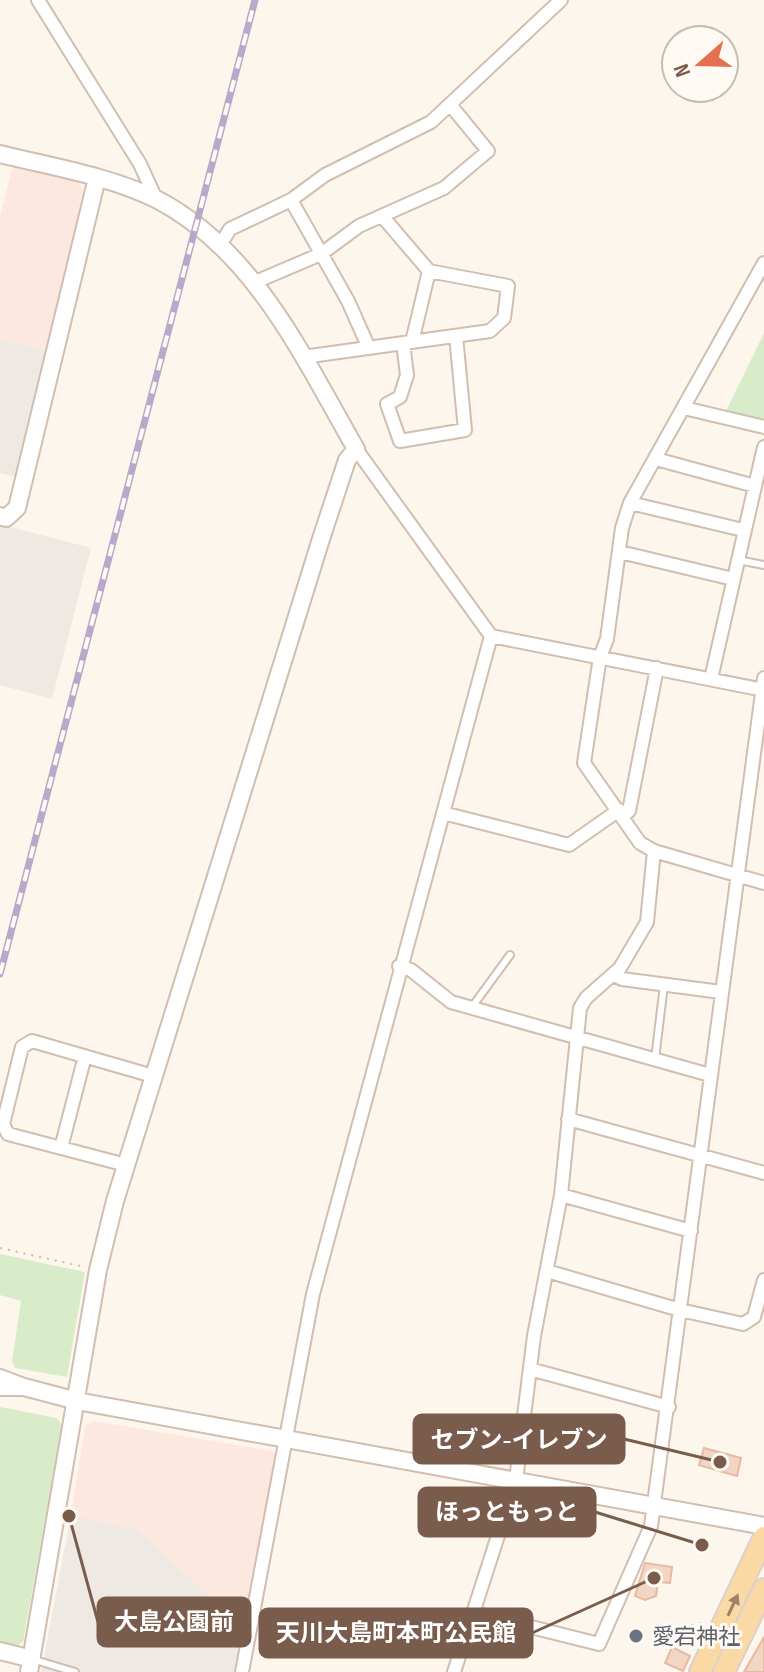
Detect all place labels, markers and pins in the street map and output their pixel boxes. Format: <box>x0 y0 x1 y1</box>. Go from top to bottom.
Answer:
callout: セブン-イレブン <box>414 1415 624 1463</box>
callout: ほっともっと <box>419 1488 595 1536</box>
callout: 大島公園前 <box>98 1598 250 1646</box>
callout: 天川大島町本町公民館 <box>260 1609 532 1657</box>
place label: 愛宕神社 <box>652 1624 740 1651</box>
marker: 愛宕神社 <box>627 1627 645 1645</box>

